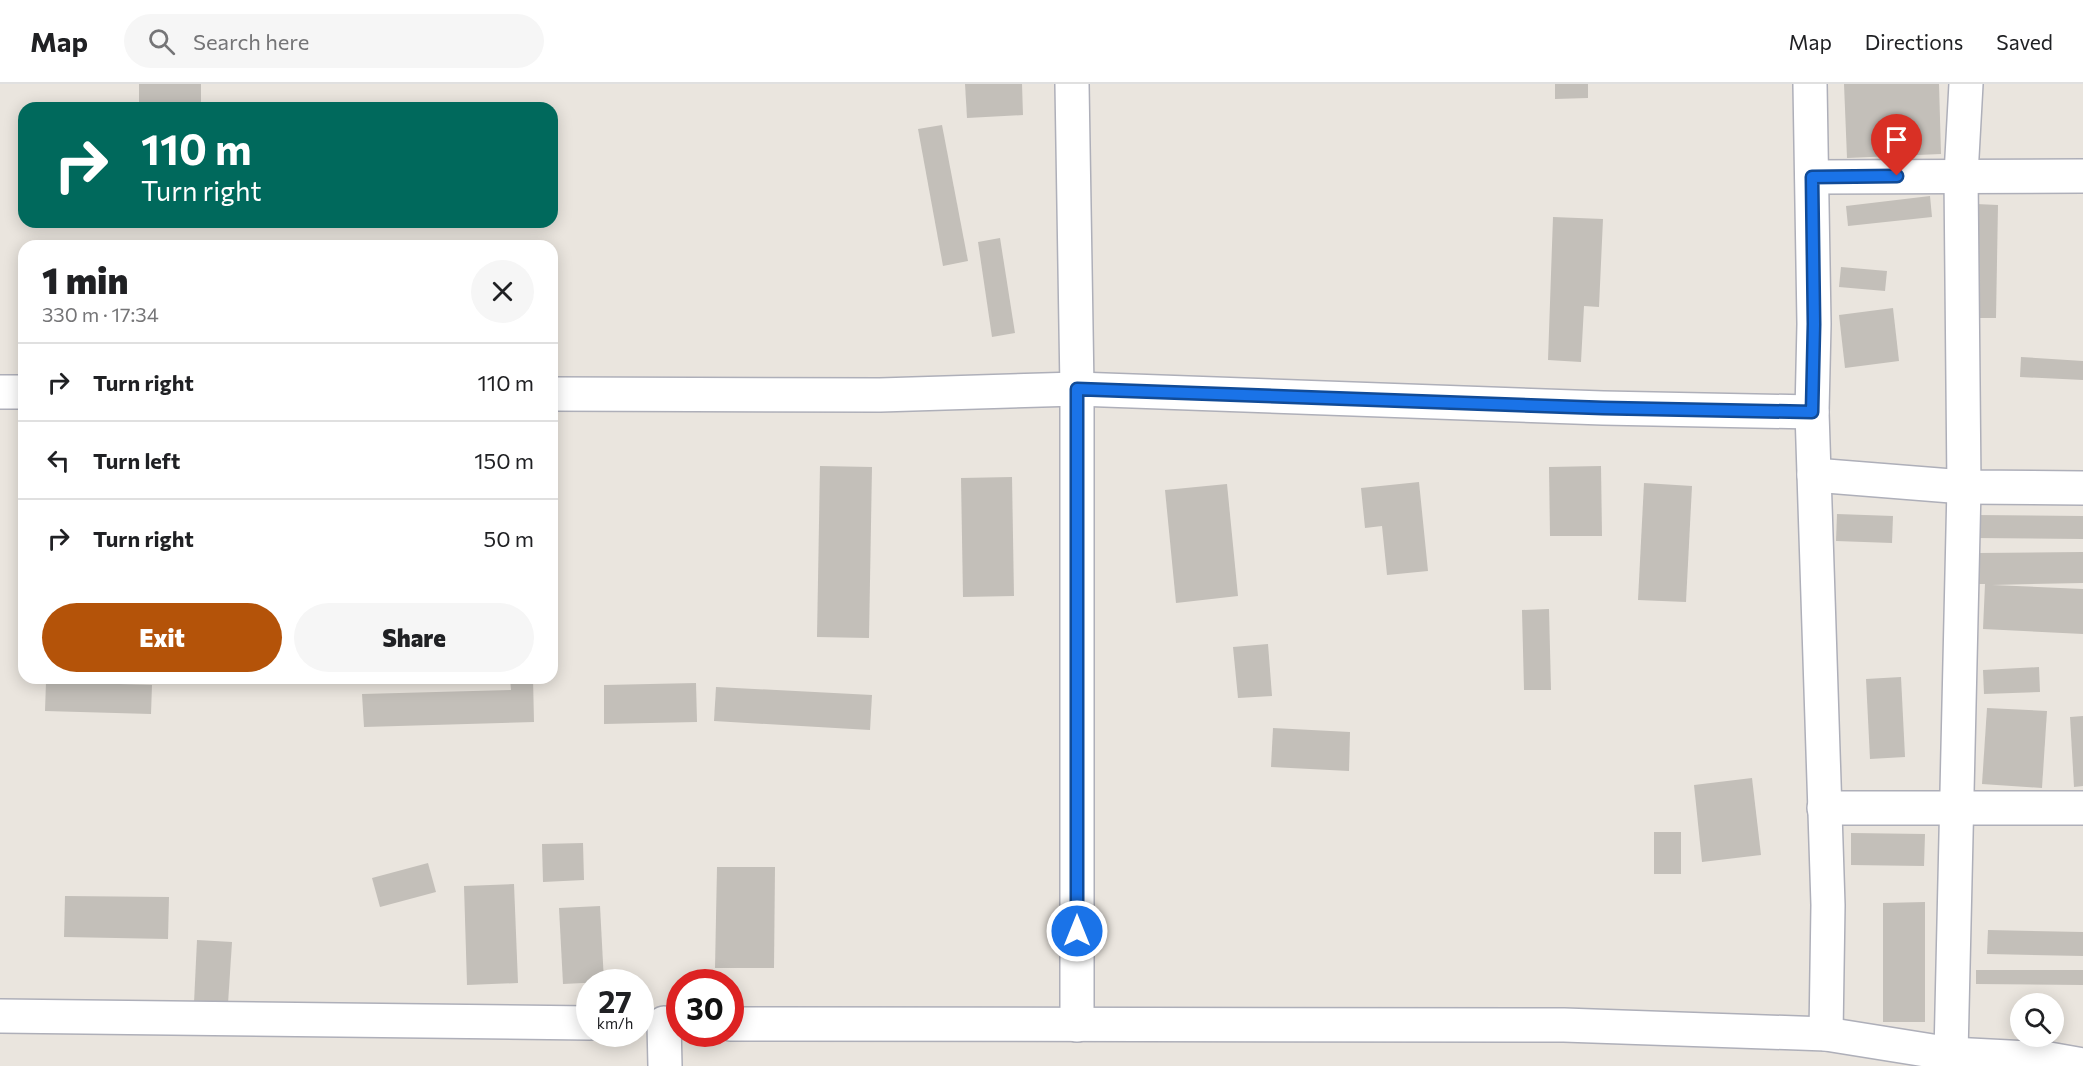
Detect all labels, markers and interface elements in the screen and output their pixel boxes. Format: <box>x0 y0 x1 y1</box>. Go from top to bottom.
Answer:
search box <box>124 14 544 68</box>
text: Map <box>30 24 88 58</box>
icon: search <box>145 25 178 58</box>
text: Search here <box>193 28 309 55</box>
text: Map <box>1789 29 1832 54</box>
text: Directions <box>1865 29 1963 54</box>
text: Saved <box>1996 29 2053 54</box>
pin <box>1871 114 1922 176</box>
text: 110 m <box>141 122 252 174</box>
icon: arrive <box>1880 123 1913 156</box>
icon: right <box>42 126 120 204</box>
text: Turn right <box>141 174 261 207</box>
text: 1 min <box>42 257 128 301</box>
button: close <box>471 260 534 323</box>
text: 330 m · 17:34 <box>42 302 159 326</box>
icon: right <box>42 366 75 399</box>
text: Turn right <box>93 369 194 396</box>
text: 110 m <box>477 369 534 396</box>
icon: left <box>42 444 75 477</box>
text: Turn left <box>93 447 180 474</box>
text: 150 m <box>474 447 534 474</box>
icon: right <box>42 522 75 555</box>
text: Turn right <box>93 525 194 552</box>
text: 50 m <box>484 525 534 552</box>
button: Exit <box>42 603 282 672</box>
button: Share <box>294 603 534 672</box>
position arrow <box>1045 899 1109 963</box>
speed limit sign: 30 <box>666 969 744 1047</box>
text: 27 <box>598 982 632 1019</box>
map controls <box>2010 993 2064 1047</box>
button: search <box>2010 993 2064 1047</box>
text: km/h <box>597 1014 633 1032</box>

